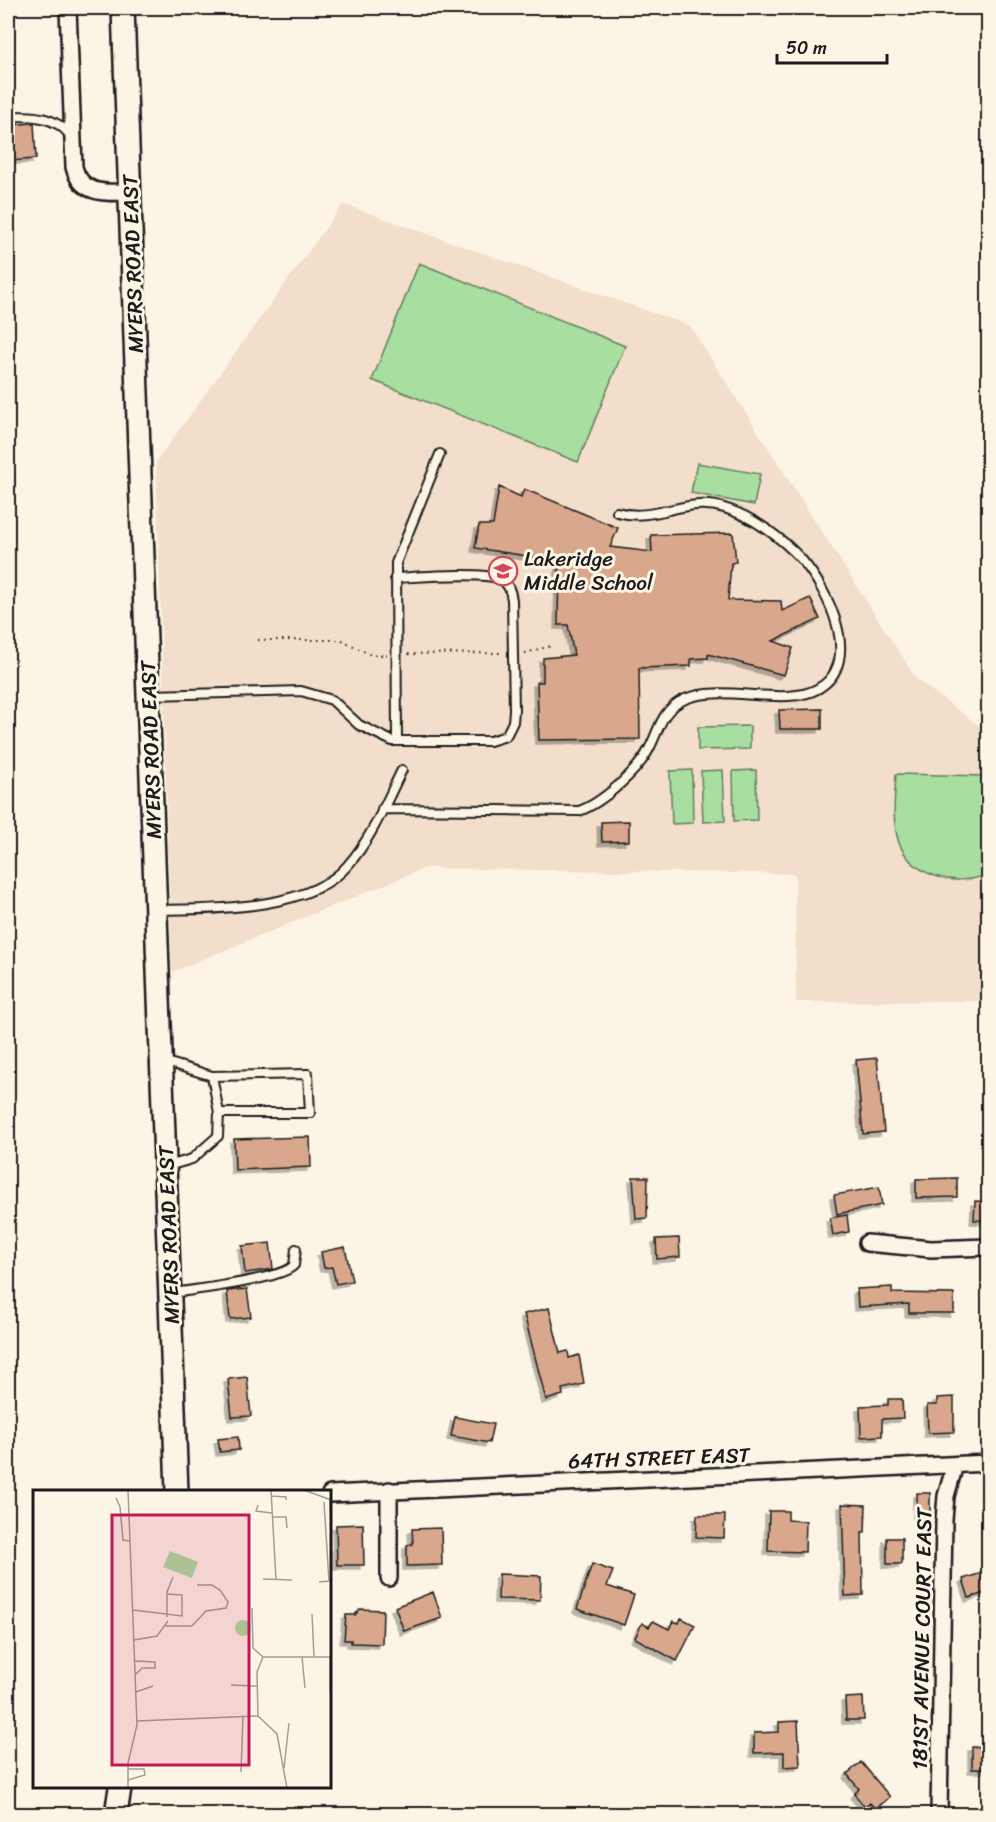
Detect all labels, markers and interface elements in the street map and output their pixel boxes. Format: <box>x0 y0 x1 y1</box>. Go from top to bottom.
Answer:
scale bar <box>777 27 886 65</box>
text: 50 m <box>786 32 827 64</box>
street label: MYERS ROAD EAST <box>111 172 155 354</box>
place label: Lakeridge Middle School <box>524 540 654 602</box>
school or university icon: Lakeridge Middle School <box>487 555 519 587</box>
street label: MYERS ROAD EAST <box>129 658 173 840</box>
street label: MYERS ROAD EAST <box>147 1143 191 1325</box>
street label: 64TH STREET EAST <box>568 1436 752 1480</box>
inset map <box>33 1490 332 1789</box>
street label: 181ST AVENUE COURT EAST <box>901 1506 943 1770</box>

